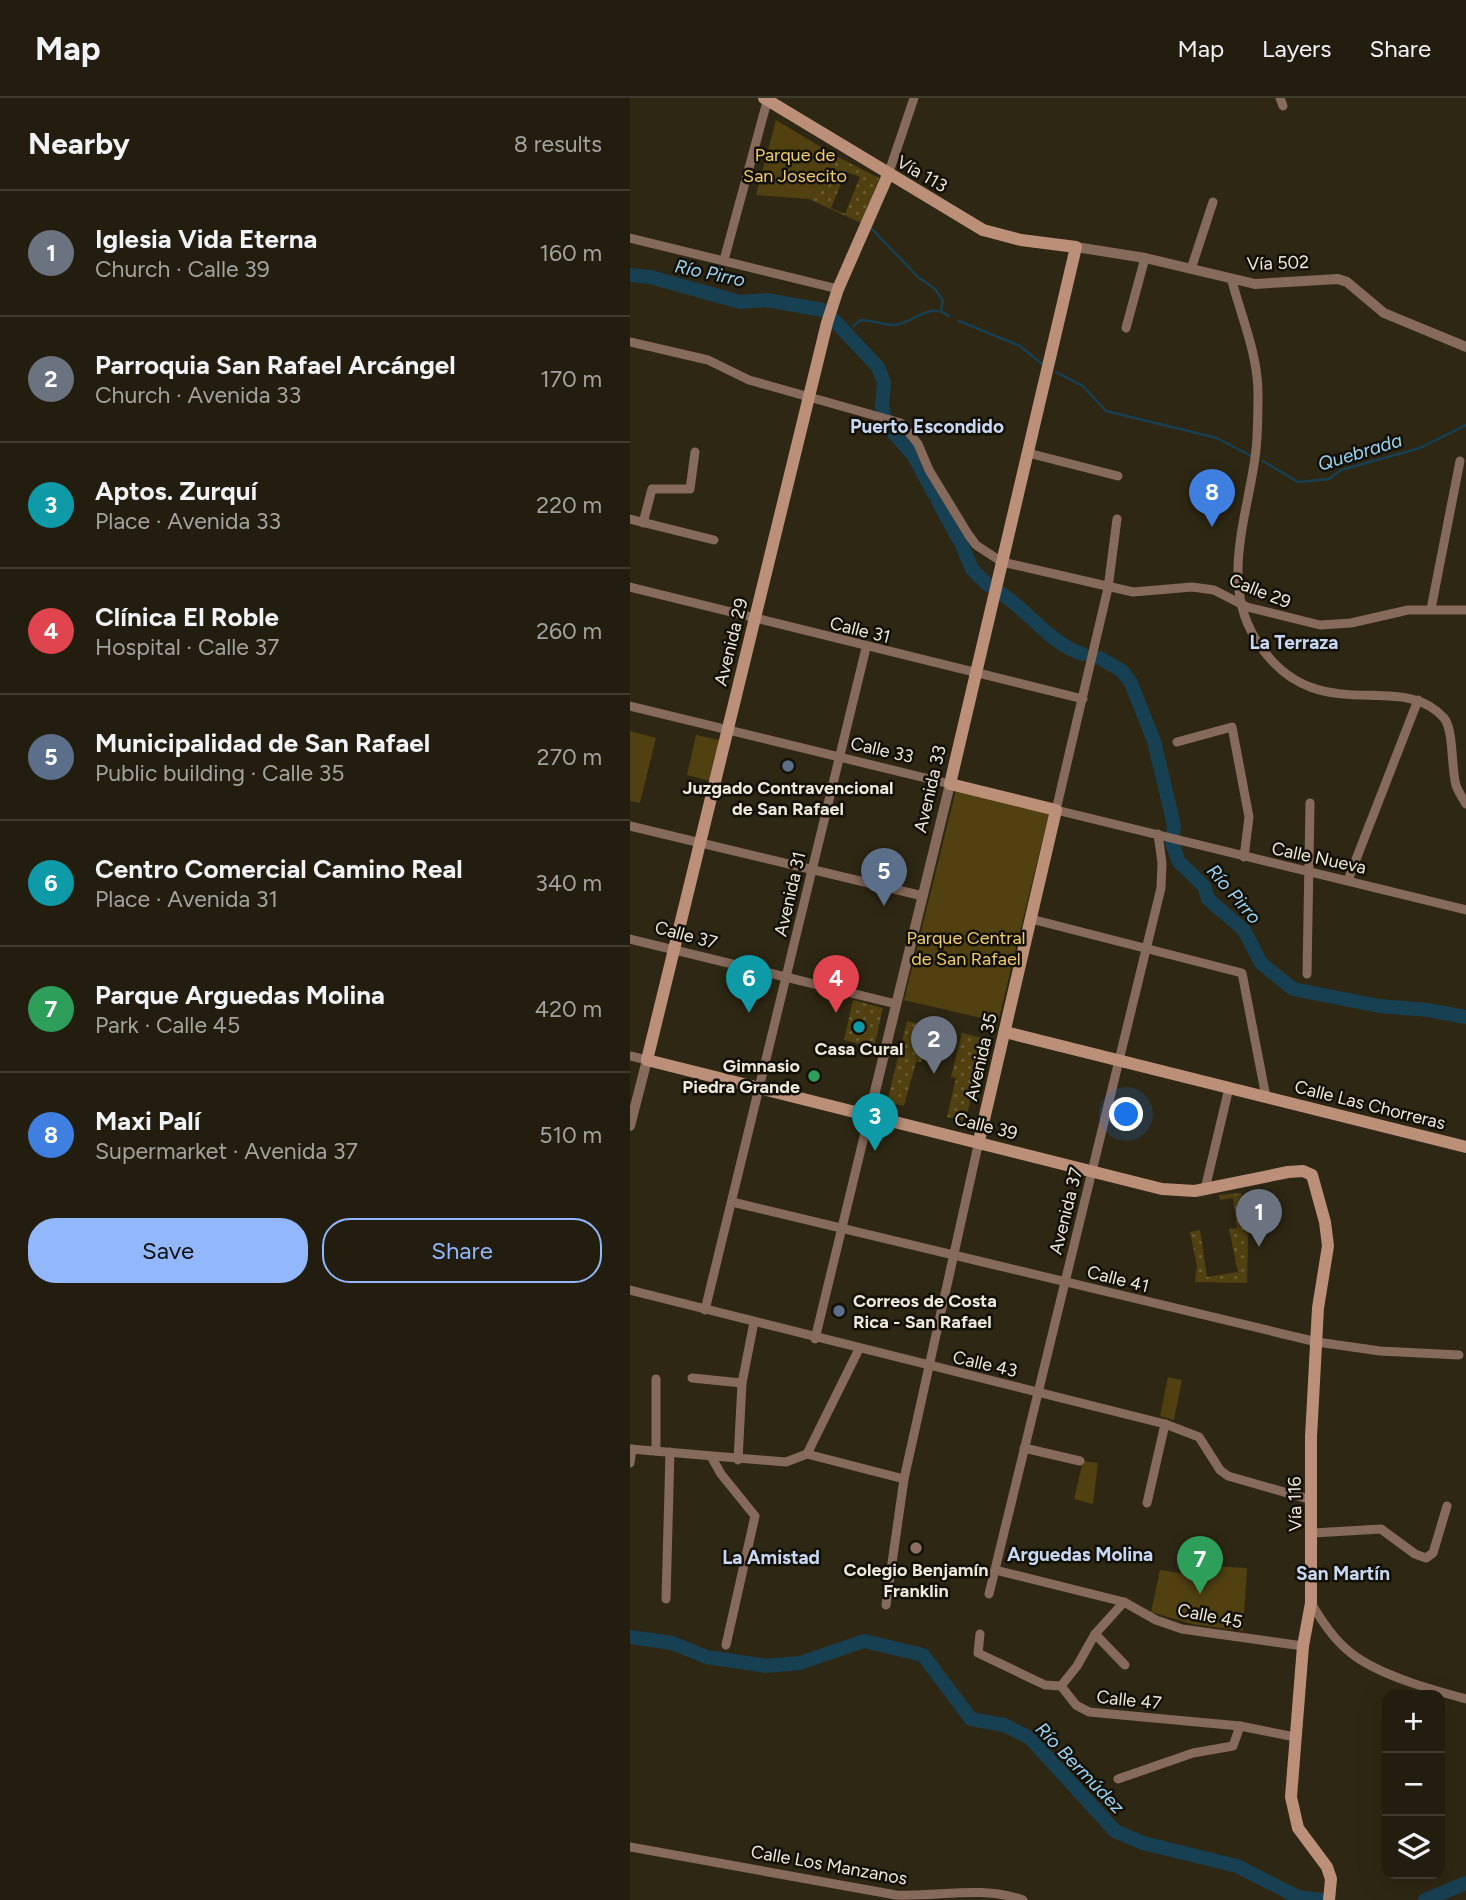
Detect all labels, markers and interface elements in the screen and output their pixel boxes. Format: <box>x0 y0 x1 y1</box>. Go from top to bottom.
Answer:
text: Map <box>35 29 101 68</box>
text: Map <box>1177 34 1224 63</box>
text: Layers <box>1262 34 1331 63</box>
text: Share <box>1369 34 1431 63</box>
text: Nearby <box>28 125 130 162</box>
text: 8 results <box>514 130 602 158</box>
park label: Parque de San Josecito <box>743 144 847 187</box>
street label: Vía 113 <box>893 151 951 197</box>
text: Iglesia Vida Eterna <box>95 223 317 255</box>
text: 1 <box>46 239 56 267</box>
text: 160 m <box>539 239 602 267</box>
street label: Vía 502 <box>1247 251 1309 275</box>
water label: Río Pirro <box>673 254 747 292</box>
text: Church · Calle 39 <box>95 255 270 283</box>
text: Parroquia San Rafael Arcángel <box>95 349 456 381</box>
text: 2 <box>44 365 58 393</box>
text: 170 m <box>540 365 602 393</box>
text: Church · Avenida 33 <box>95 381 301 409</box>
district label: Puerto Escondido <box>850 415 1004 438</box>
water label: Quebrada <box>1315 428 1405 476</box>
pin: 8 <box>1189 469 1235 527</box>
text: Aptos. Zurquí <box>95 475 257 507</box>
text: 3 <box>45 491 57 519</box>
text: 220 m <box>536 491 602 519</box>
text: Place · Avenida 33 <box>95 507 281 535</box>
street label: Calle 29 <box>1226 569 1294 613</box>
street label: Avenida 29 <box>709 596 753 688</box>
text: Clínica El Roble <box>95 601 279 633</box>
street label: Calle 31 <box>827 612 893 648</box>
text: 4 <box>44 617 58 645</box>
text: 260 m <box>536 617 602 645</box>
district label: La Terraza <box>1250 631 1338 654</box>
text: Hospital · Calle 37 <box>95 633 279 661</box>
text: Municipalidad de San Rafael <box>95 727 430 759</box>
street label: Calle 33 <box>848 732 916 768</box>
text: 5 <box>44 743 58 771</box>
text: 270 m <box>537 743 602 771</box>
street label: Avenida 33 <box>909 743 951 835</box>
marker: Juzgado Contravencional de San Rafael <box>780 758 796 774</box>
text: Public building · Calle 35 <box>95 759 345 787</box>
place label: Juzgado Contravencional de San Rafael <box>683 777 893 820</box>
street label: Calle Nueva <box>1270 837 1368 879</box>
pin: 5 <box>861 848 907 906</box>
street label: Avenida 31 <box>770 849 810 939</box>
text: Centro Comercial Camino Real <box>95 853 463 885</box>
water label: Río Pirro <box>1202 859 1266 929</box>
text: 6 <box>44 869 58 897</box>
text: 340 m <box>535 869 602 897</box>
text: Place · Avenida 31 <box>95 885 278 913</box>
street label: Calle 37 <box>652 916 720 954</box>
park label: Parque Central de San Rafael <box>906 927 1026 970</box>
pin: 6 <box>726 955 772 1013</box>
pin: 4 <box>813 955 859 1013</box>
text: Parque Arguedas Molina <box>95 979 385 1011</box>
text: 7 <box>45 995 57 1023</box>
text: 420 m <box>535 995 602 1023</box>
text: Park · Calle 45 <box>95 1011 240 1039</box>
street label: Avenida 35 <box>960 1011 1002 1103</box>
pin: 2 <box>911 1016 957 1074</box>
marker: Casa Cural <box>851 1019 867 1035</box>
place label: Casa Cural <box>814 1038 904 1060</box>
place label: Gimnasio Piedra Grande <box>682 1055 800 1098</box>
marker: Gimnasio Piedra Grande <box>806 1068 822 1084</box>
street label: Calle Las Chorreras <box>1292 1076 1448 1134</box>
pin: 3 <box>852 1093 898 1151</box>
your location <box>1109 1097 1143 1131</box>
text: Maxi Palí <box>95 1105 201 1137</box>
street label: Calle 39 <box>952 1108 1020 1144</box>
text: 8 <box>44 1121 58 1149</box>
text: 510 m <box>539 1121 602 1149</box>
text: Supermarket · Avenida 37 <box>95 1137 358 1165</box>
street label: Avenida 37 <box>1045 1165 1087 1257</box>
pin: 1 <box>1236 1189 1282 1247</box>
button: Save <box>28 1218 308 1283</box>
button: Share <box>322 1218 602 1283</box>
street label: Calle 41 <box>1085 1261 1151 1297</box>
place label: Correos de Costa Rica - San Rafael <box>853 1290 997 1333</box>
marker: Correos de Costa Rica - San Rafael <box>831 1303 847 1319</box>
street label: Calle 43 <box>951 1346 1019 1382</box>
street label: Vía 116 <box>1284 1476 1306 1532</box>
pin: 7 <box>1177 1536 1223 1594</box>
marker: Colegio Benjamín Franklin <box>908 1540 924 1556</box>
district label: Arguedas Molina <box>1007 1543 1153 1566</box>
district label: La Amistad <box>722 1546 820 1569</box>
place label: Colegio Benjamín Franklin <box>844 1559 988 1602</box>
district label: San Martín <box>1296 1562 1390 1585</box>
street label: Calle 45 <box>1176 1599 1244 1633</box>
street label: Calle 47 <box>1095 1686 1163 1714</box>
map controls <box>1382 1690 1445 1879</box>
button: + <box>1382 1690 1445 1753</box>
water label: Río Bermúdez <box>1031 1718 1130 1819</box>
button: − <box>1382 1753 1445 1816</box>
button: layers <box>1382 1816 1445 1879</box>
street label: Calle Los Manzanos <box>749 1840 909 1890</box>

